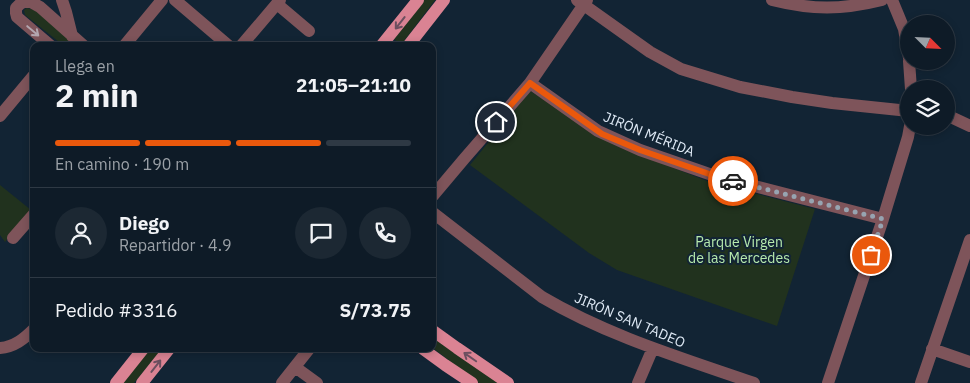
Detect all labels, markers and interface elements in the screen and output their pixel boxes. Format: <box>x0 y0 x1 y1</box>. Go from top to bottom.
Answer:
north arrow <box>900 15 955 70</box>
map controls <box>900 15 955 135</box>
one-way arrow <box>394 16 405 29</box>
one-way arrow <box>26 26 39 37</box>
text: Llega en <box>55 56 115 76</box>
text: 21:05–21:10 <box>296 73 411 97</box>
text: 2 min <box>55 74 139 116</box>
button: layers <box>900 80 955 135</box>
pin <box>475 101 517 143</box>
street label: JIRÓN MÉRIDA <box>601 107 698 161</box>
icon: home <box>482 108 510 136</box>
text: En camino · 190 m <box>55 154 189 174</box>
courier <box>708 156 758 206</box>
icon: car <box>719 167 747 195</box>
button: person <box>55 207 107 259</box>
button: chat <box>295 207 347 259</box>
button: phone <box>359 207 411 259</box>
text: Diego <box>119 211 169 235</box>
park label: Parque Virgen de las Mercedes <box>688 233 790 267</box>
pin <box>850 234 892 276</box>
text: Repartidor · 4.9 <box>119 235 232 255</box>
icon: bag <box>857 241 885 269</box>
street label: JIRÓN SAN TADEO <box>572 288 689 351</box>
text: Pedido #3316 <box>55 298 178 322</box>
text: S/73.75 <box>340 298 411 322</box>
one-way arrow <box>463 352 477 362</box>
one-way arrow <box>150 360 161 373</box>

